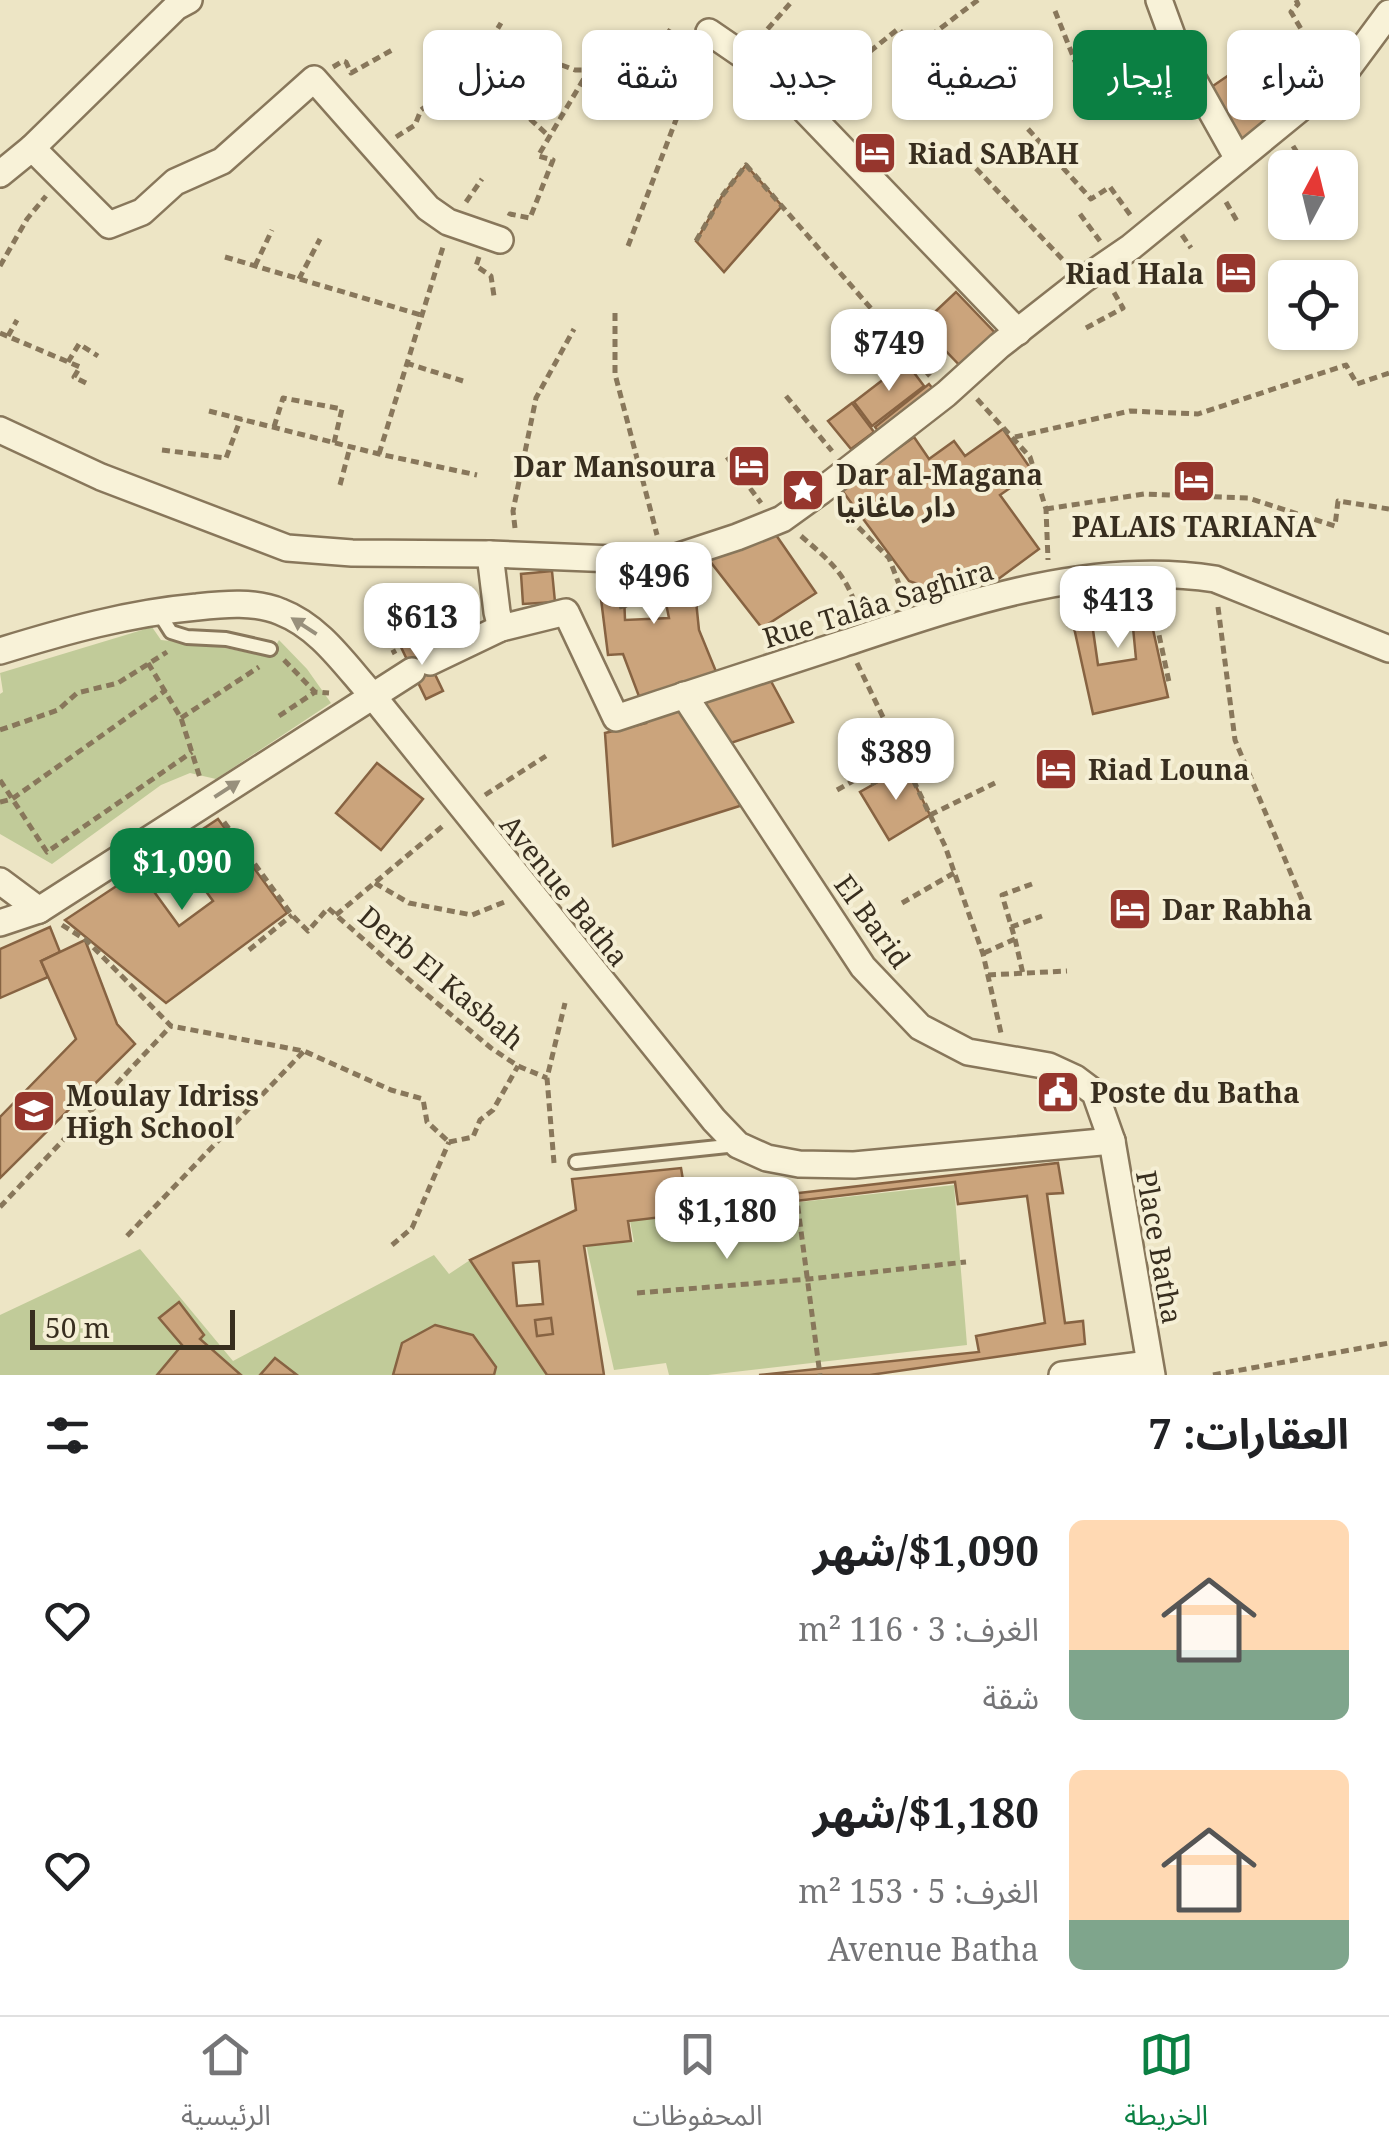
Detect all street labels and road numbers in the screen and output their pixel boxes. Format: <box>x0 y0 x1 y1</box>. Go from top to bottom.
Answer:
street label: Rue Talâa Saghira <box>758 550 998 656</box>
street label: Avenue Batha <box>492 806 638 974</box>
street label: El Barid <box>826 867 920 975</box>
street label: Derb El Kasbah <box>351 897 533 1057</box>
street label: Place Batha <box>1128 1167 1192 1327</box>

